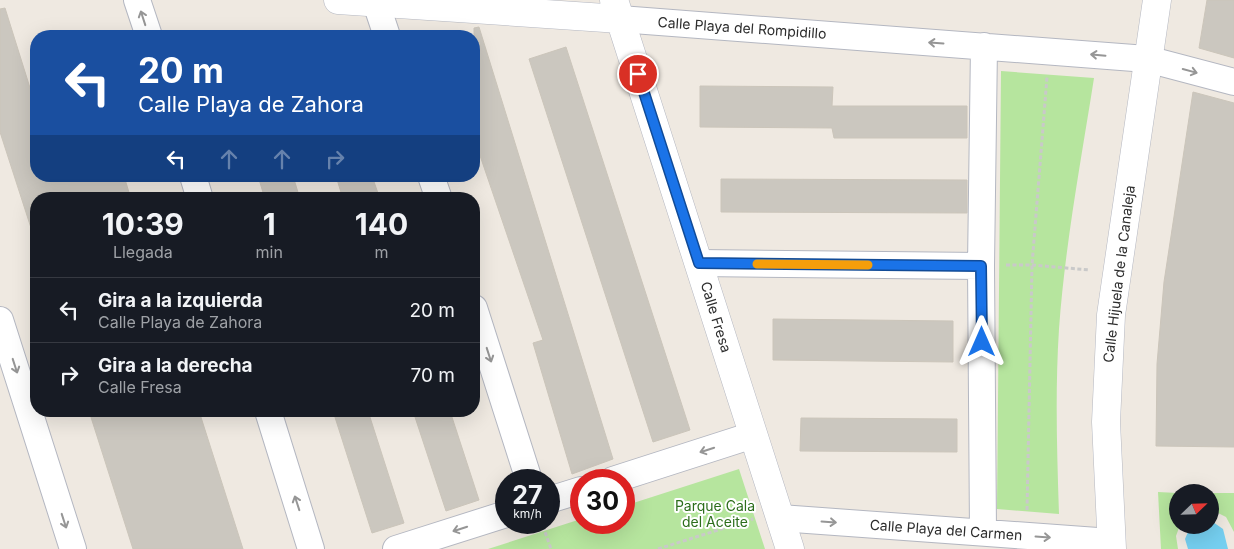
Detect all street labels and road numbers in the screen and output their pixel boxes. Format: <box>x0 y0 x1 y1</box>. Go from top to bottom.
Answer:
street label: Calle Playa del Rompidillo <box>657 13 827 42</box>
street label: Calle Hijuela de la Canaleja <box>1099 184 1138 364</box>
street label: Calle Fresa <box>698 279 735 354</box>
street label: Calle Playa del Carmen <box>869 516 1023 543</box>

